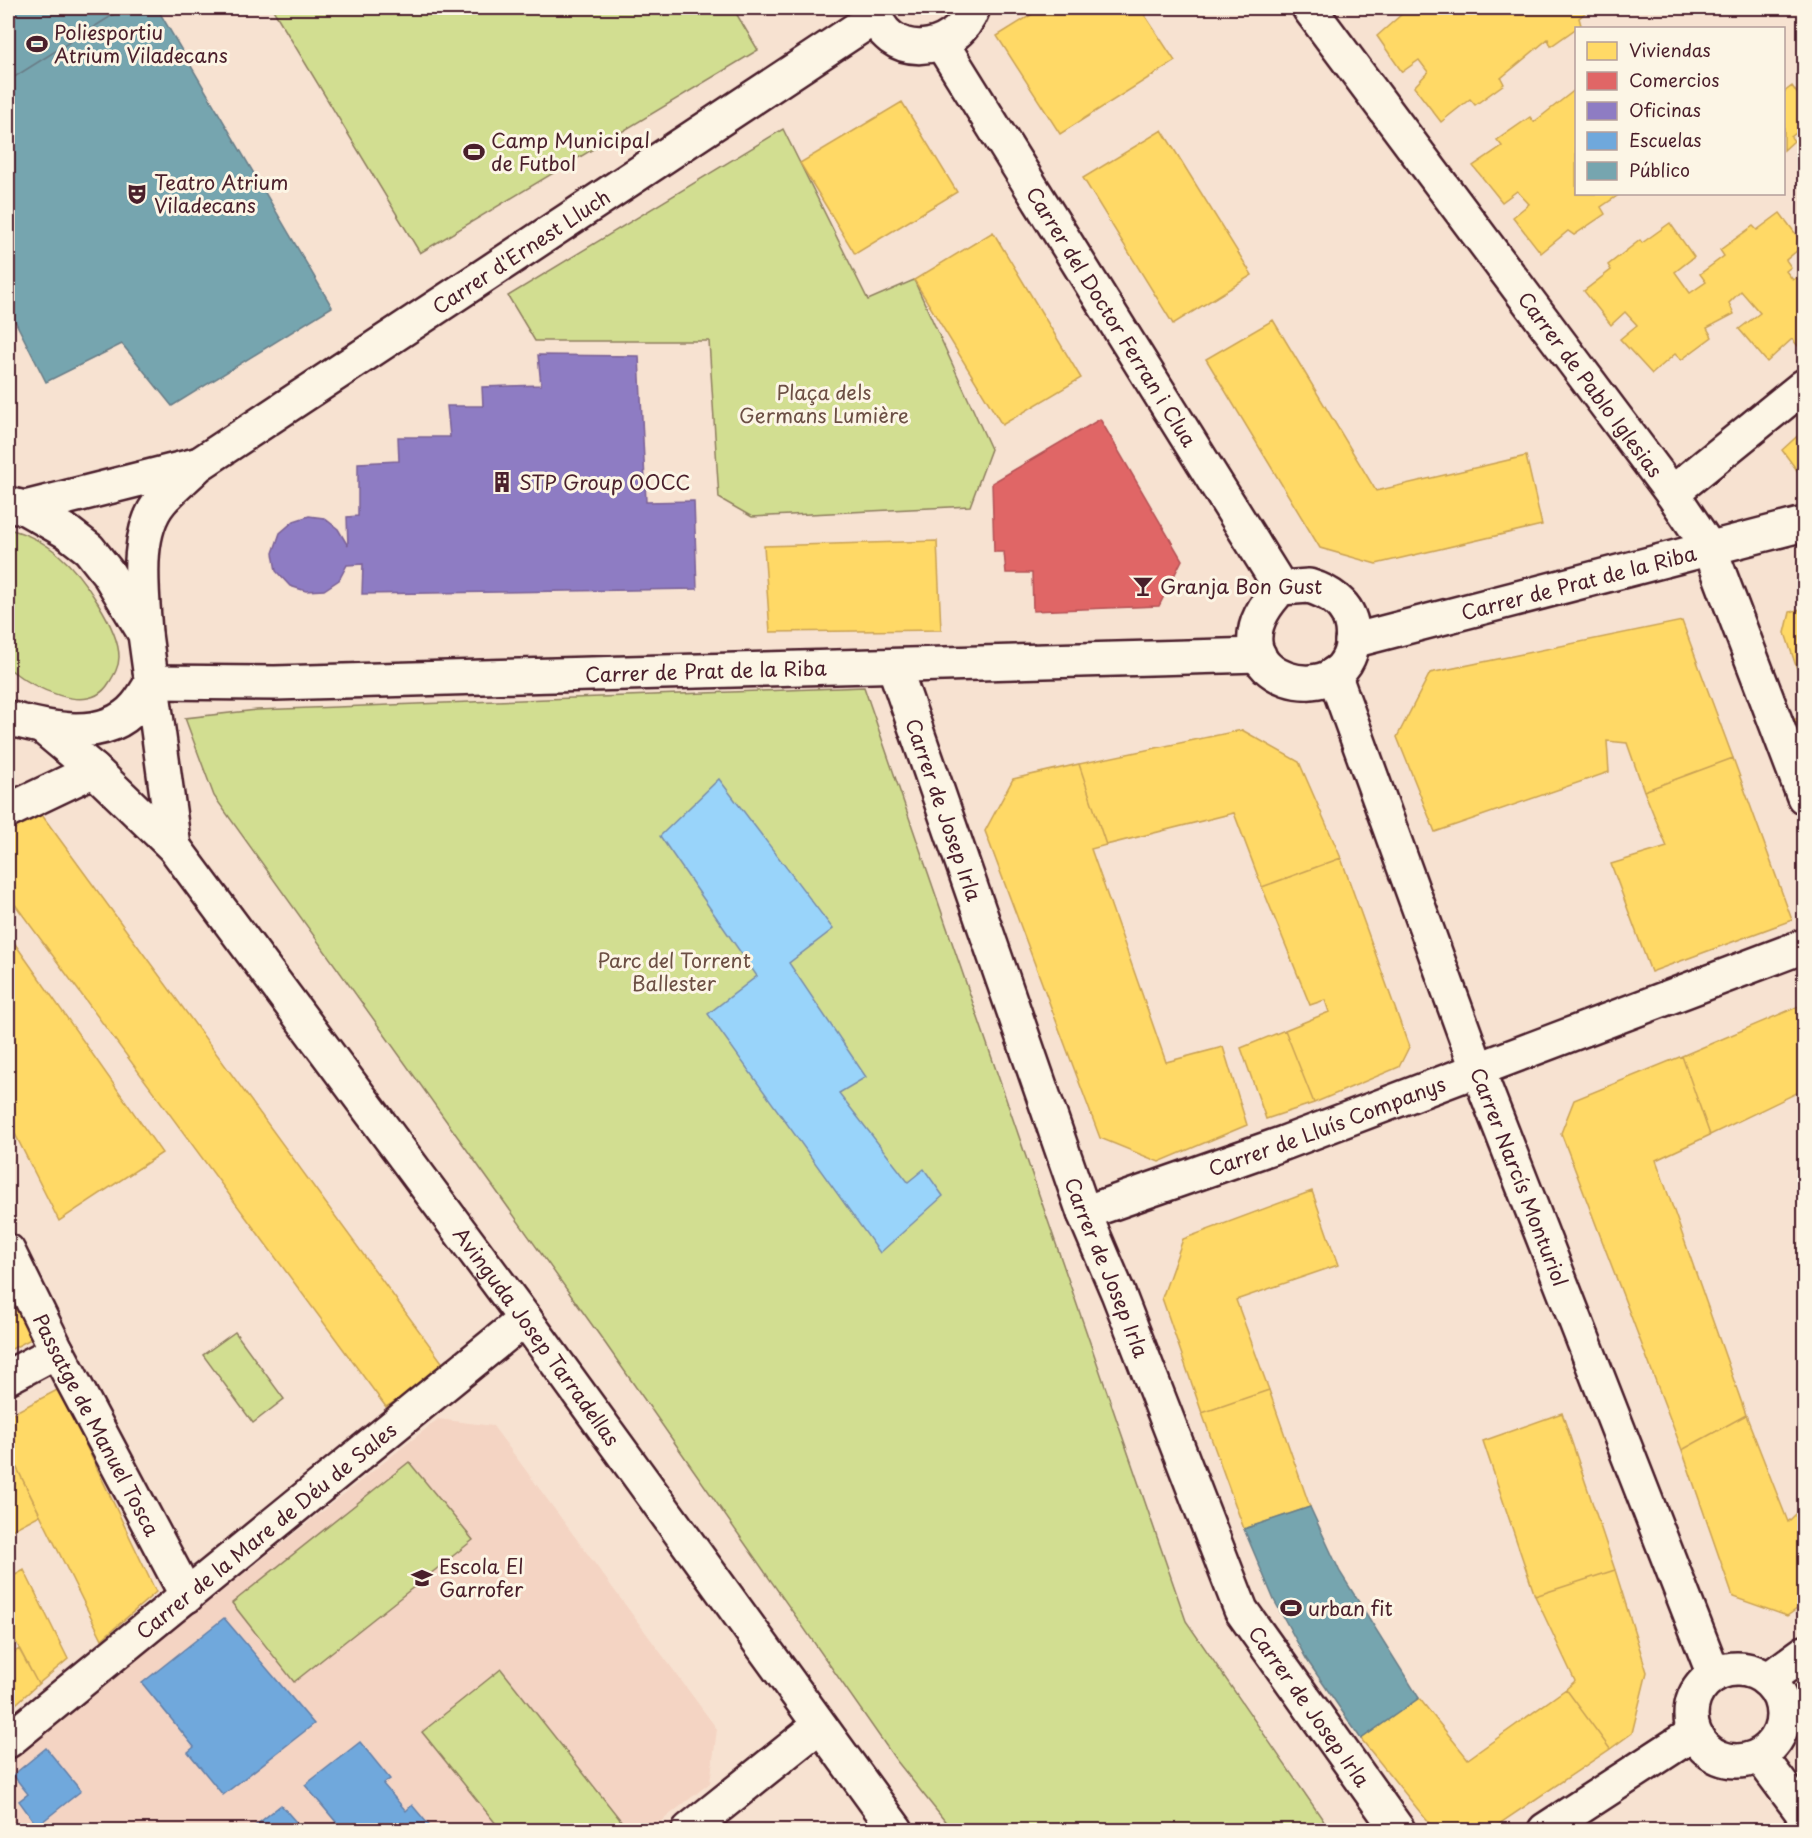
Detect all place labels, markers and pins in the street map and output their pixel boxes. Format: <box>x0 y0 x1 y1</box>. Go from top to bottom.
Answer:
place label: Poliesportiu Atrium Viladecans <box>54 17 228 70</box>
sports icon: Poliesportiu Atrium Viladecans <box>25 32 49 56</box>
place label: Camp Municipal de Futbol <box>491 125 650 178</box>
sports icon: Camp Municipal de Futbol <box>462 140 486 164</box>
place label: Teatro Atrium Viladecans <box>154 167 288 220</box>
theatre icon: Teatro Atrium Viladecans <box>125 182 149 206</box>
place label: STP Group OOCC <box>519 467 690 497</box>
building icon: STP Group OOCC <box>490 470 514 494</box>
place label: Granja Bon Gust <box>1160 571 1322 601</box>
bar icon: Granja Bon Gust <box>1131 574 1155 598</box>
place label: Escola El Garrofer <box>439 1551 524 1604</box>
school or university icon: Escola El Garrofer <box>410 1566 434 1590</box>
place label: urban fit <box>1308 1593 1393 1623</box>
sports icon: urban fit <box>1279 1596 1303 1620</box>

